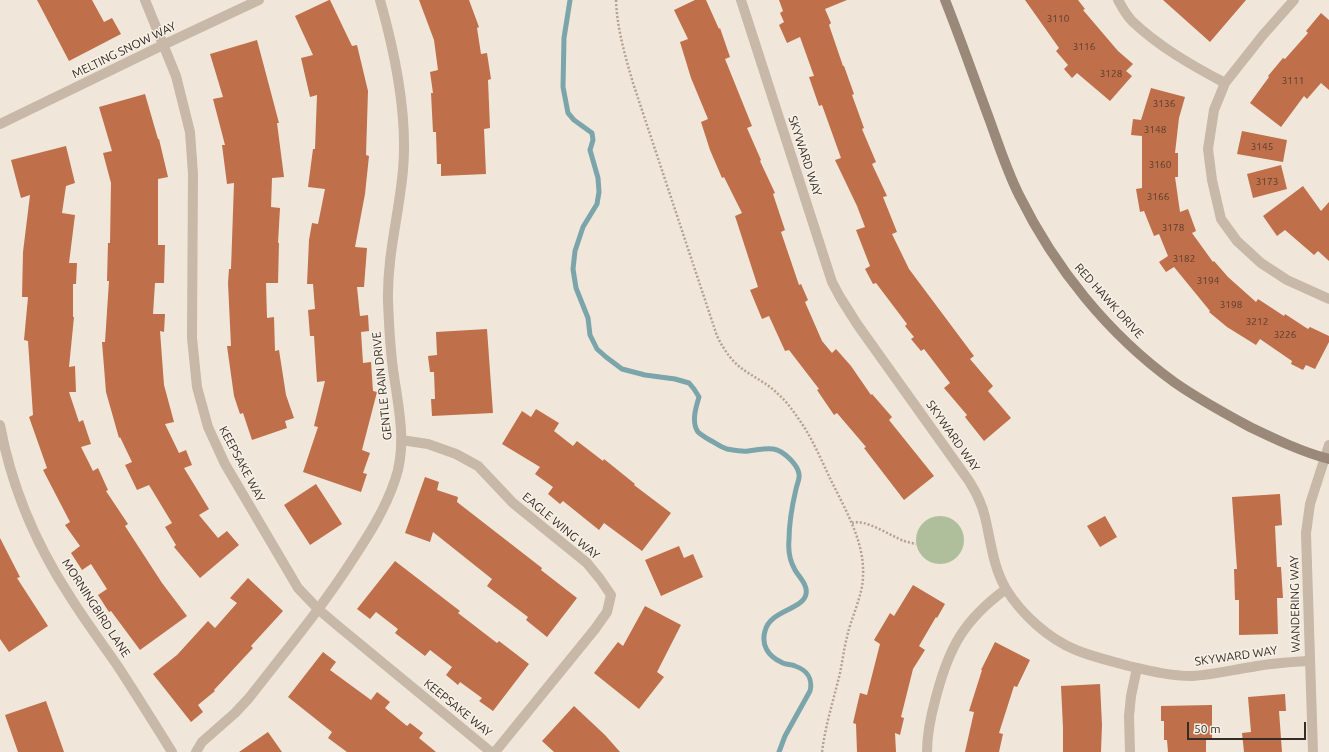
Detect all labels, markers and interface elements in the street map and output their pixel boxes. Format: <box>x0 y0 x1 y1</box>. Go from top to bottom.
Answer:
house number: 3110 <box>1047 13 1069 25</box>
street label: MELTING SNOW WAY <box>70 19 178 81</box>
house number: 3116 <box>1073 41 1095 53</box>
house number: 3128 <box>1100 68 1122 80</box>
house number: 3111 <box>1282 75 1304 87</box>
house number: 3136 <box>1153 98 1175 110</box>
street label: SKYWARD WAY <box>785 114 825 198</box>
house number: 3148 <box>1144 124 1166 136</box>
house number: 3145 <box>1251 141 1273 153</box>
house number: 3160 <box>1149 159 1171 171</box>
house number: 3173 <box>1256 176 1278 188</box>
house number: 3166 <box>1147 191 1169 203</box>
house number: 3178 <box>1162 222 1184 234</box>
house number: 3182 <box>1173 253 1195 265</box>
street label: RED HAWK DRIVE <box>1072 261 1146 341</box>
house number: 3194 <box>1197 275 1219 287</box>
house number: 3198 <box>1220 299 1242 311</box>
house number: 3212 <box>1246 316 1268 328</box>
house number: 3226 <box>1274 329 1296 341</box>
street label: GENTLE RAIN DRIVE <box>369 331 395 441</box>
street label: SKYWARD WAY <box>923 398 983 474</box>
street label: KEEPSAKE WAY <box>216 424 268 504</box>
street label: EAGLE WING WAY <box>519 489 603 563</box>
street label: WANDERING WAY <box>1287 555 1303 653</box>
street label: MORNINGBIRD LANE <box>59 556 133 660</box>
street label: SKYWARD WAY <box>1194 643 1278 669</box>
street label: KEEPSAKE WAY <box>421 676 495 740</box>
scale bar <box>1189 714 1308 740</box>
text: 50 m <box>1194 722 1221 735</box>

